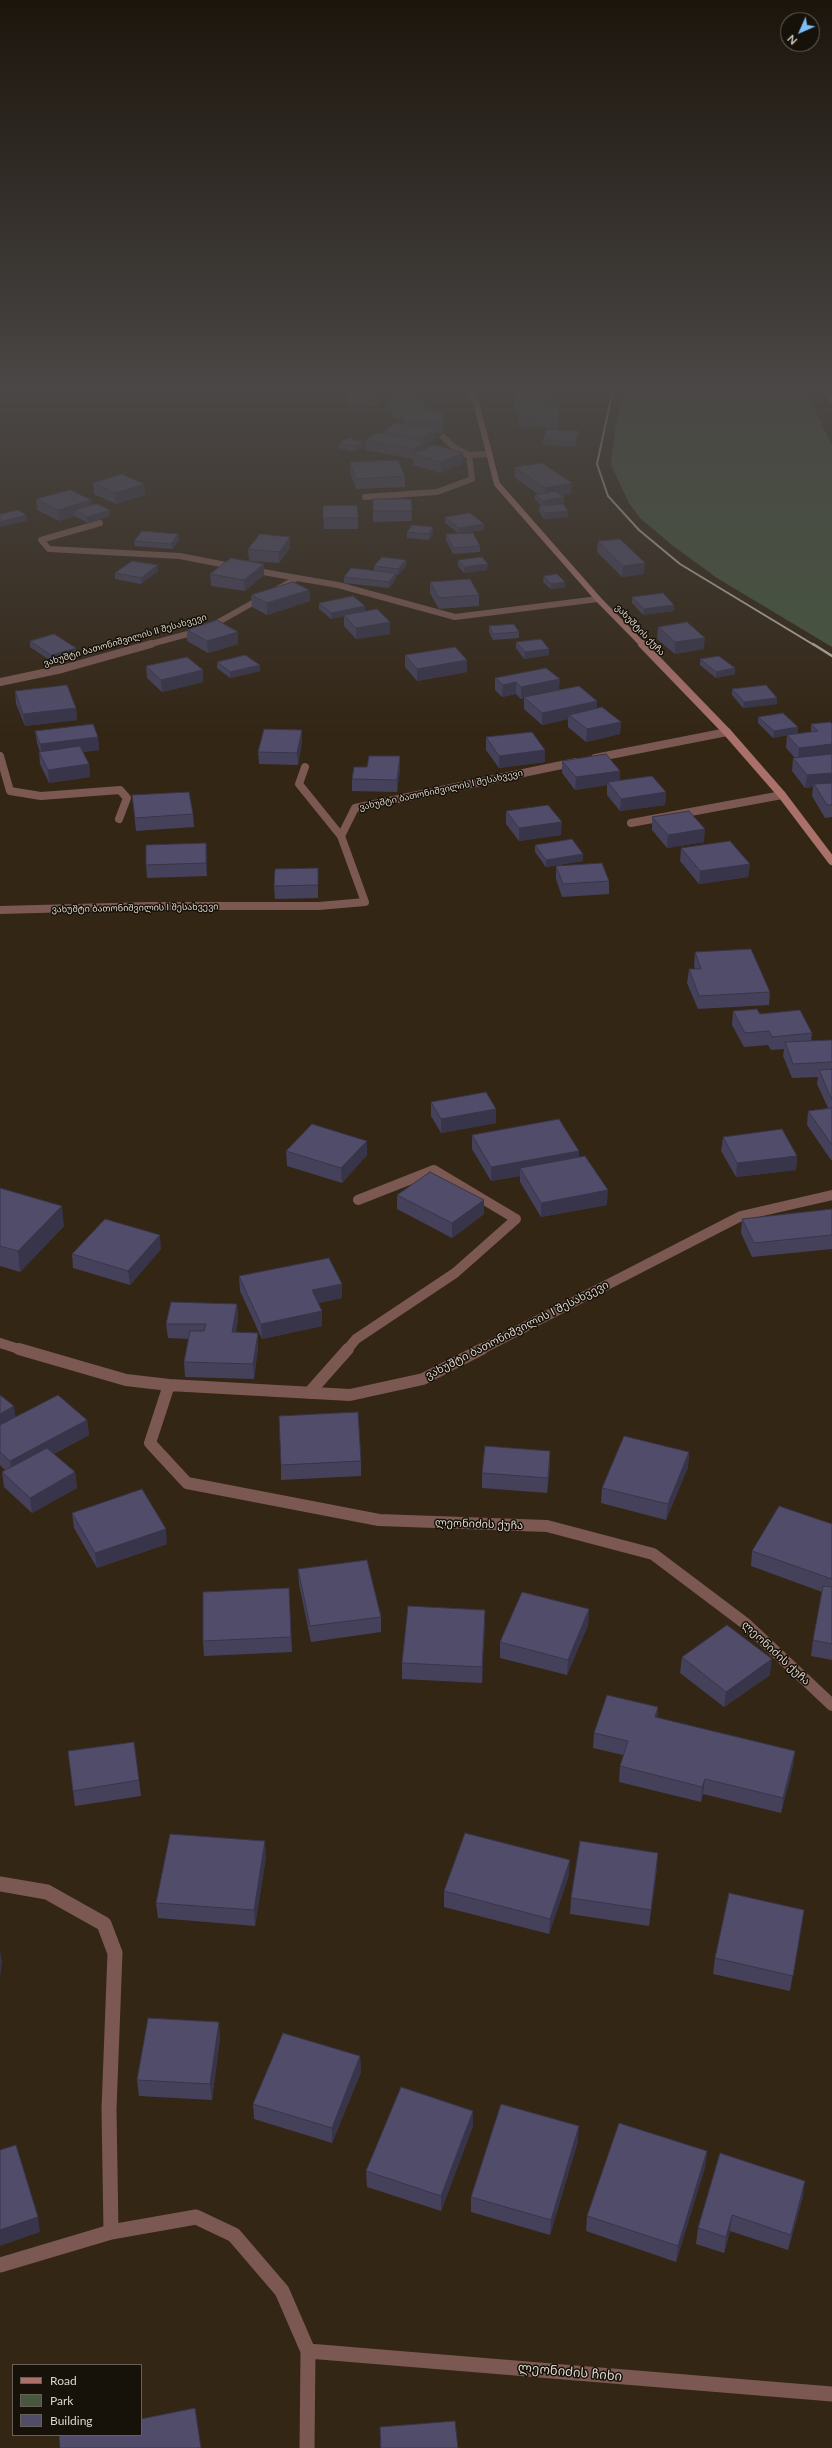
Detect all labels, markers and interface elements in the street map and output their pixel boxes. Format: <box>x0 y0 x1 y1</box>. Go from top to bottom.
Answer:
north arrow <box>780 12 820 52</box>
text: N <box>784 33 799 48</box>
street label: ვახუშტის ქუჩა <box>613 602 667 658</box>
street label: ვახუშტი ბათონიშვილის II შესახვევი <box>42 611 208 669</box>
street label: ვახუშტი ბათონიშვილის I შესახვევი <box>358 767 524 813</box>
street label: ვახუშტი ბათონიშვილის I შესახვევი <box>52 901 218 915</box>
street label: ვახუშტი ბათონიშვილის I შესახვევი <box>423 1278 611 1382</box>
street label: ლეონიძის ქუჩა <box>435 1516 523 1532</box>
street label: ლეონიძის ქუჩა <box>739 1618 813 1688</box>
street label: ლეონიძის ჩიხი <box>517 2360 623 2384</box>
legend <box>12 2364 142 2436</box>
text: Road <box>50 2373 77 2388</box>
text: Park <box>50 2393 73 2408</box>
text: Building <box>50 2413 93 2428</box>

